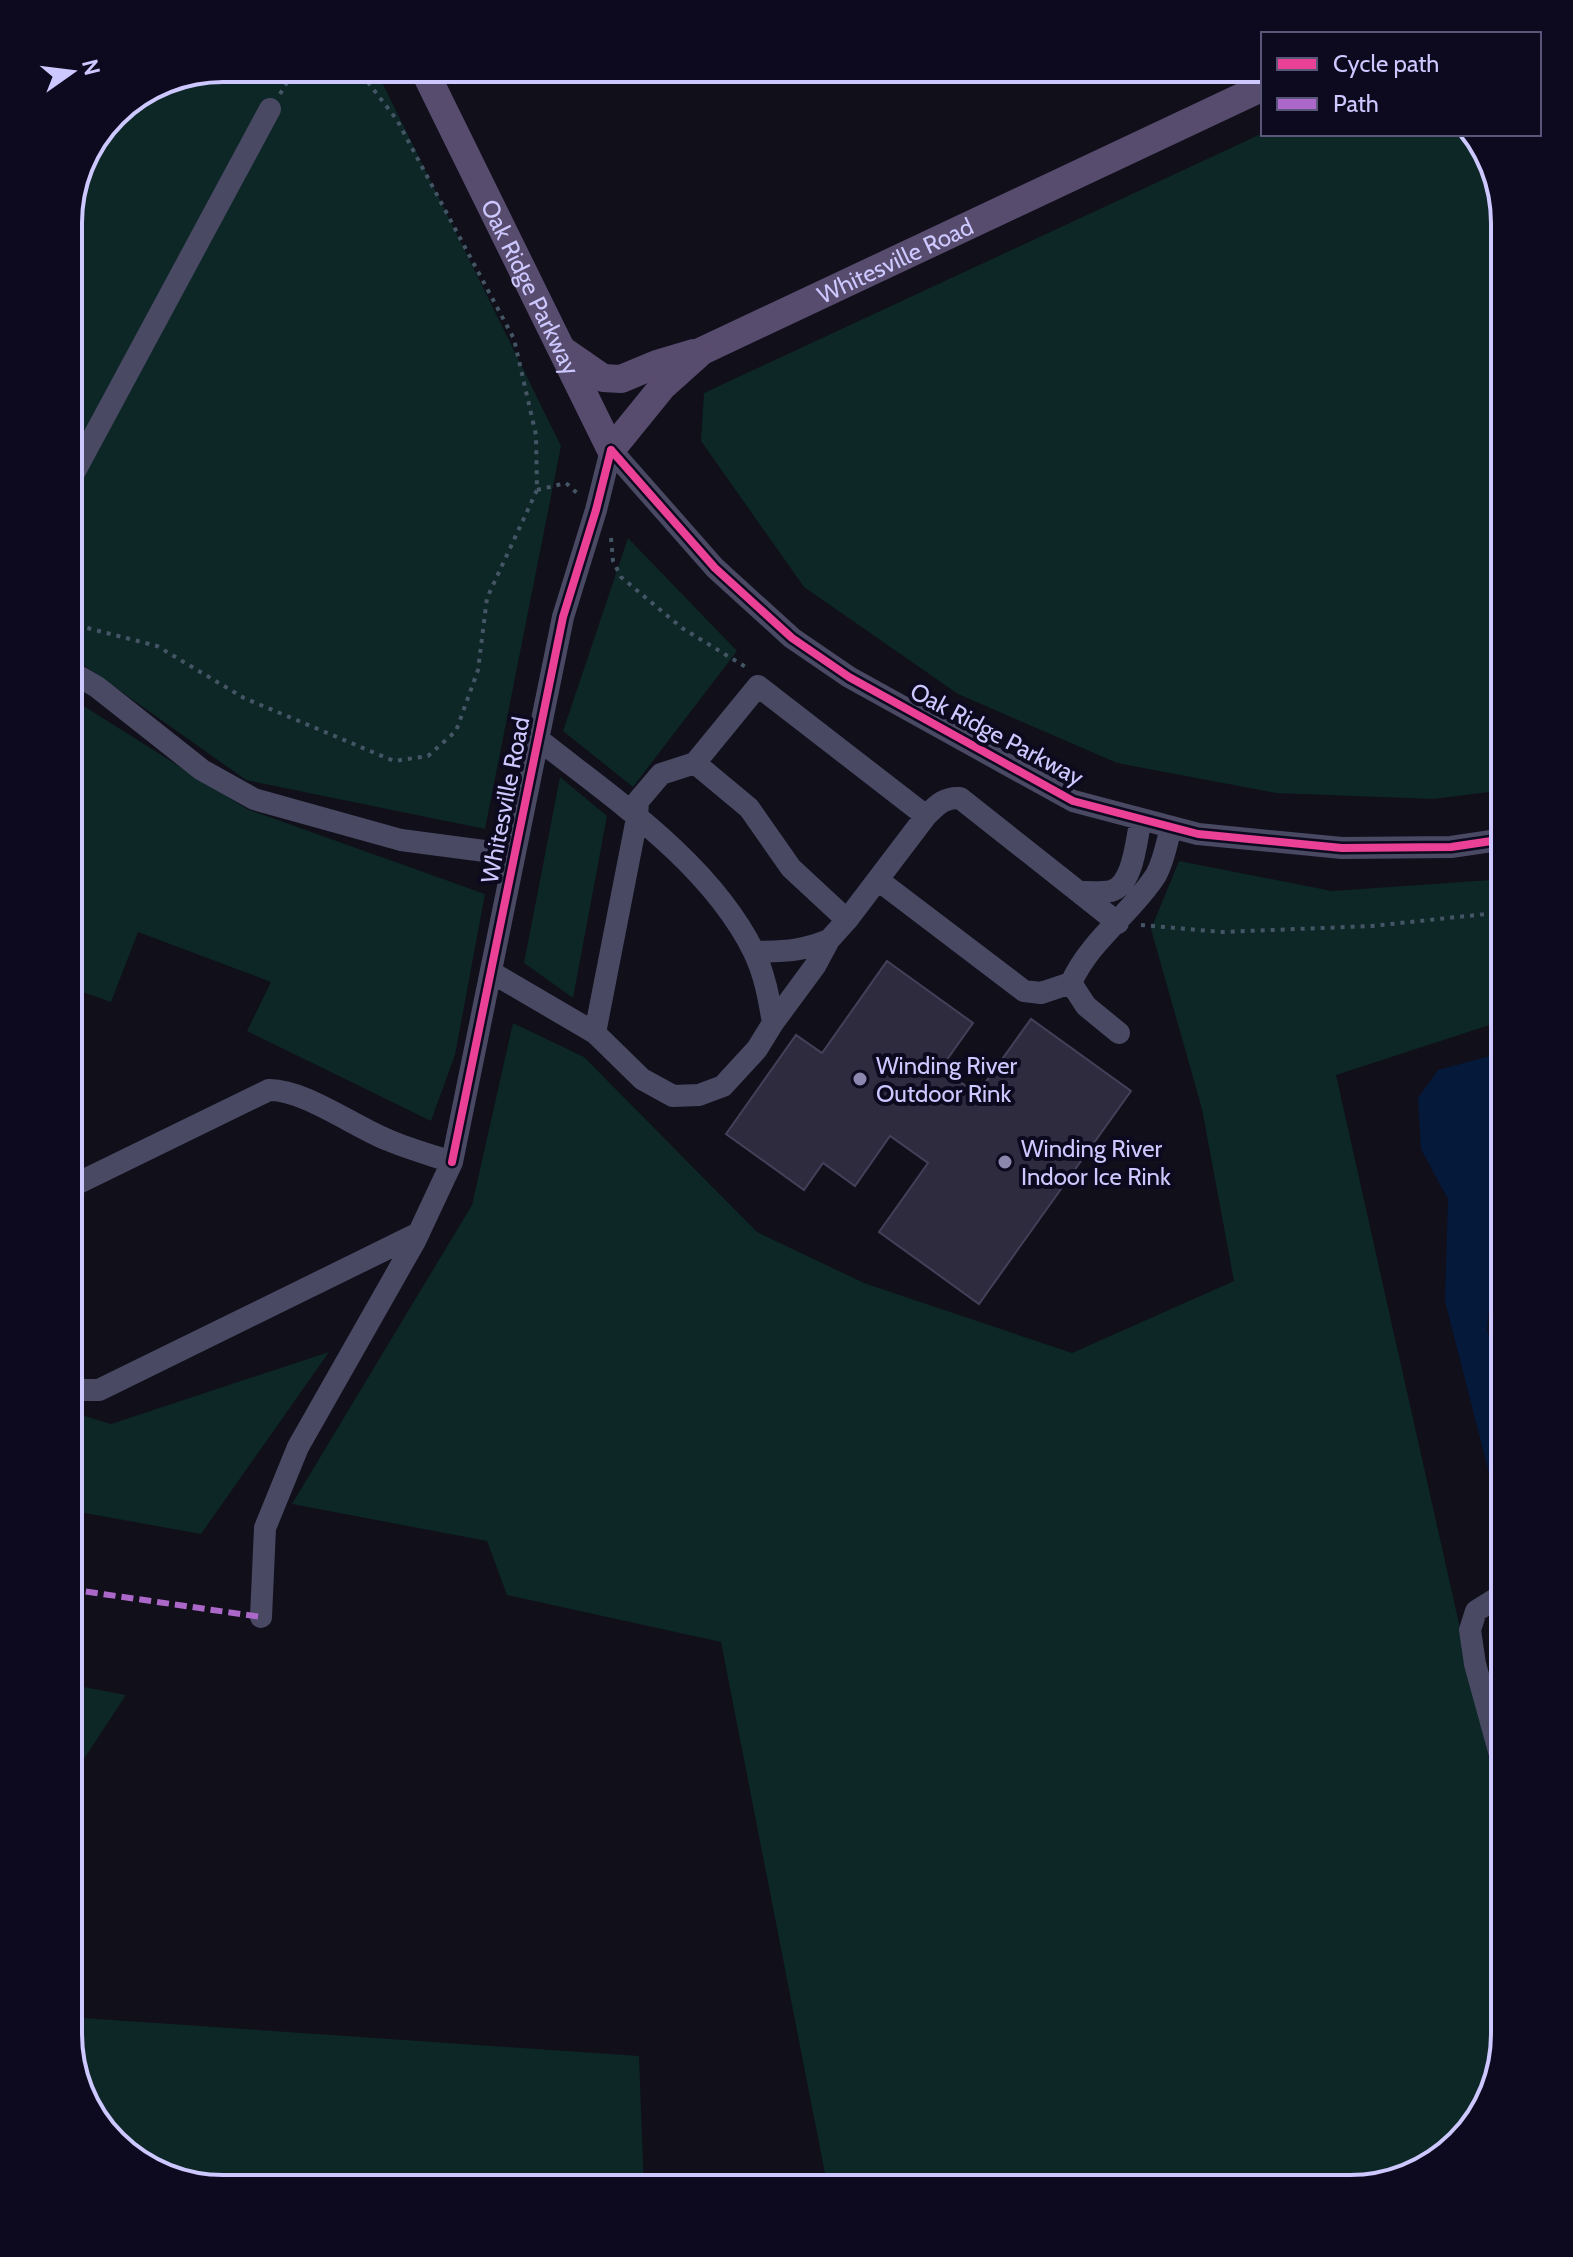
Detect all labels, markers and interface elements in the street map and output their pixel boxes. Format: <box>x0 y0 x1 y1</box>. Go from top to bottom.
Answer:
north arrow <box>32 32 112 112</box>
legend <box>1261 32 1541 136</box>
text: Cycle path <box>1333 49 1439 78</box>
text: N <box>76 56 106 78</box>
text: Path <box>1333 89 1379 118</box>
street label: Oak Ridge Parkway <box>475 194 586 380</box>
street label: Whitesville Road <box>812 211 978 309</box>
street label: Oak Ridge Parkway <box>905 676 1089 792</box>
street label: Whitesville Road <box>475 714 535 886</box>
place label: Winding River Outdoor Rink <box>876 1051 1018 1108</box>
marker: Winding River Outdoor Rink <box>851 1070 869 1088</box>
place label: Winding River Indoor Ice Rink <box>1021 1134 1171 1191</box>
marker: Winding River Indoor Ice Rink <box>996 1153 1014 1171</box>

